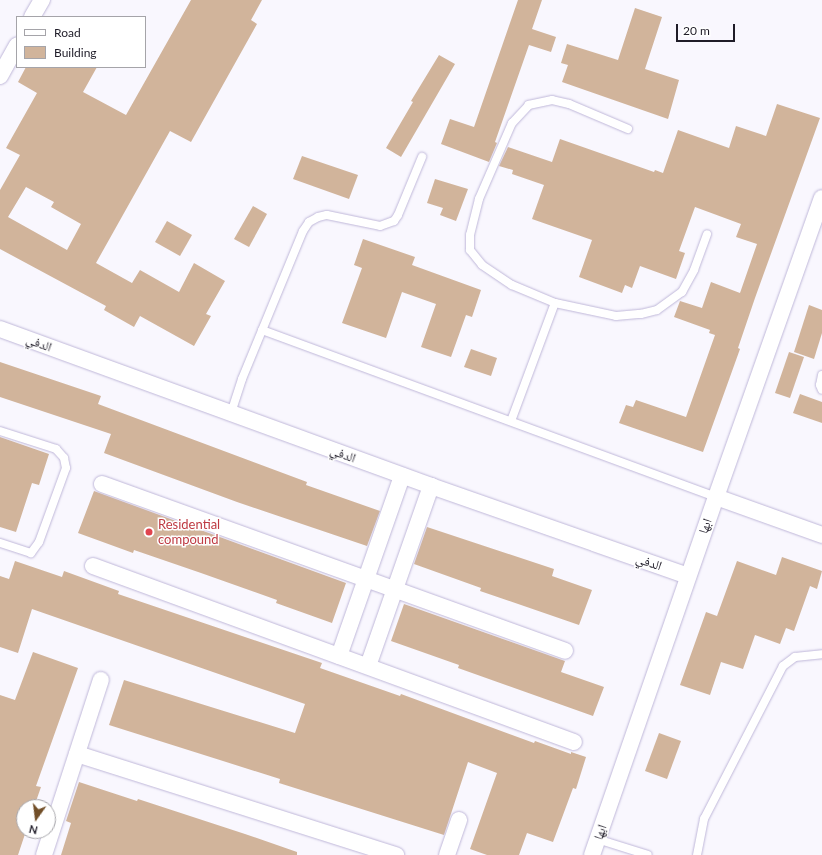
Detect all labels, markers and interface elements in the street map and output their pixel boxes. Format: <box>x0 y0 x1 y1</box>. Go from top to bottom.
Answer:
legend <box>16 16 146 68</box>
scale bar <box>678 16 737 42</box>
text: 20 m <box>683 23 710 38</box>
text: Road <box>54 25 81 40</box>
text: Building <box>54 45 97 60</box>
street label: الدفي <box>24 331 54 355</box>
street label: الدفي <box>328 442 358 466</box>
street label: ابها <box>695 516 715 536</box>
place label: Residential compound <box>158 517 220 548</box>
marker: Residential compound <box>143 526 155 538</box>
street label: الدفي <box>634 550 664 574</box>
north arrow <box>16 799 56 839</box>
street label: ابها <box>590 822 610 842</box>
text: N <box>28 823 39 837</box>

